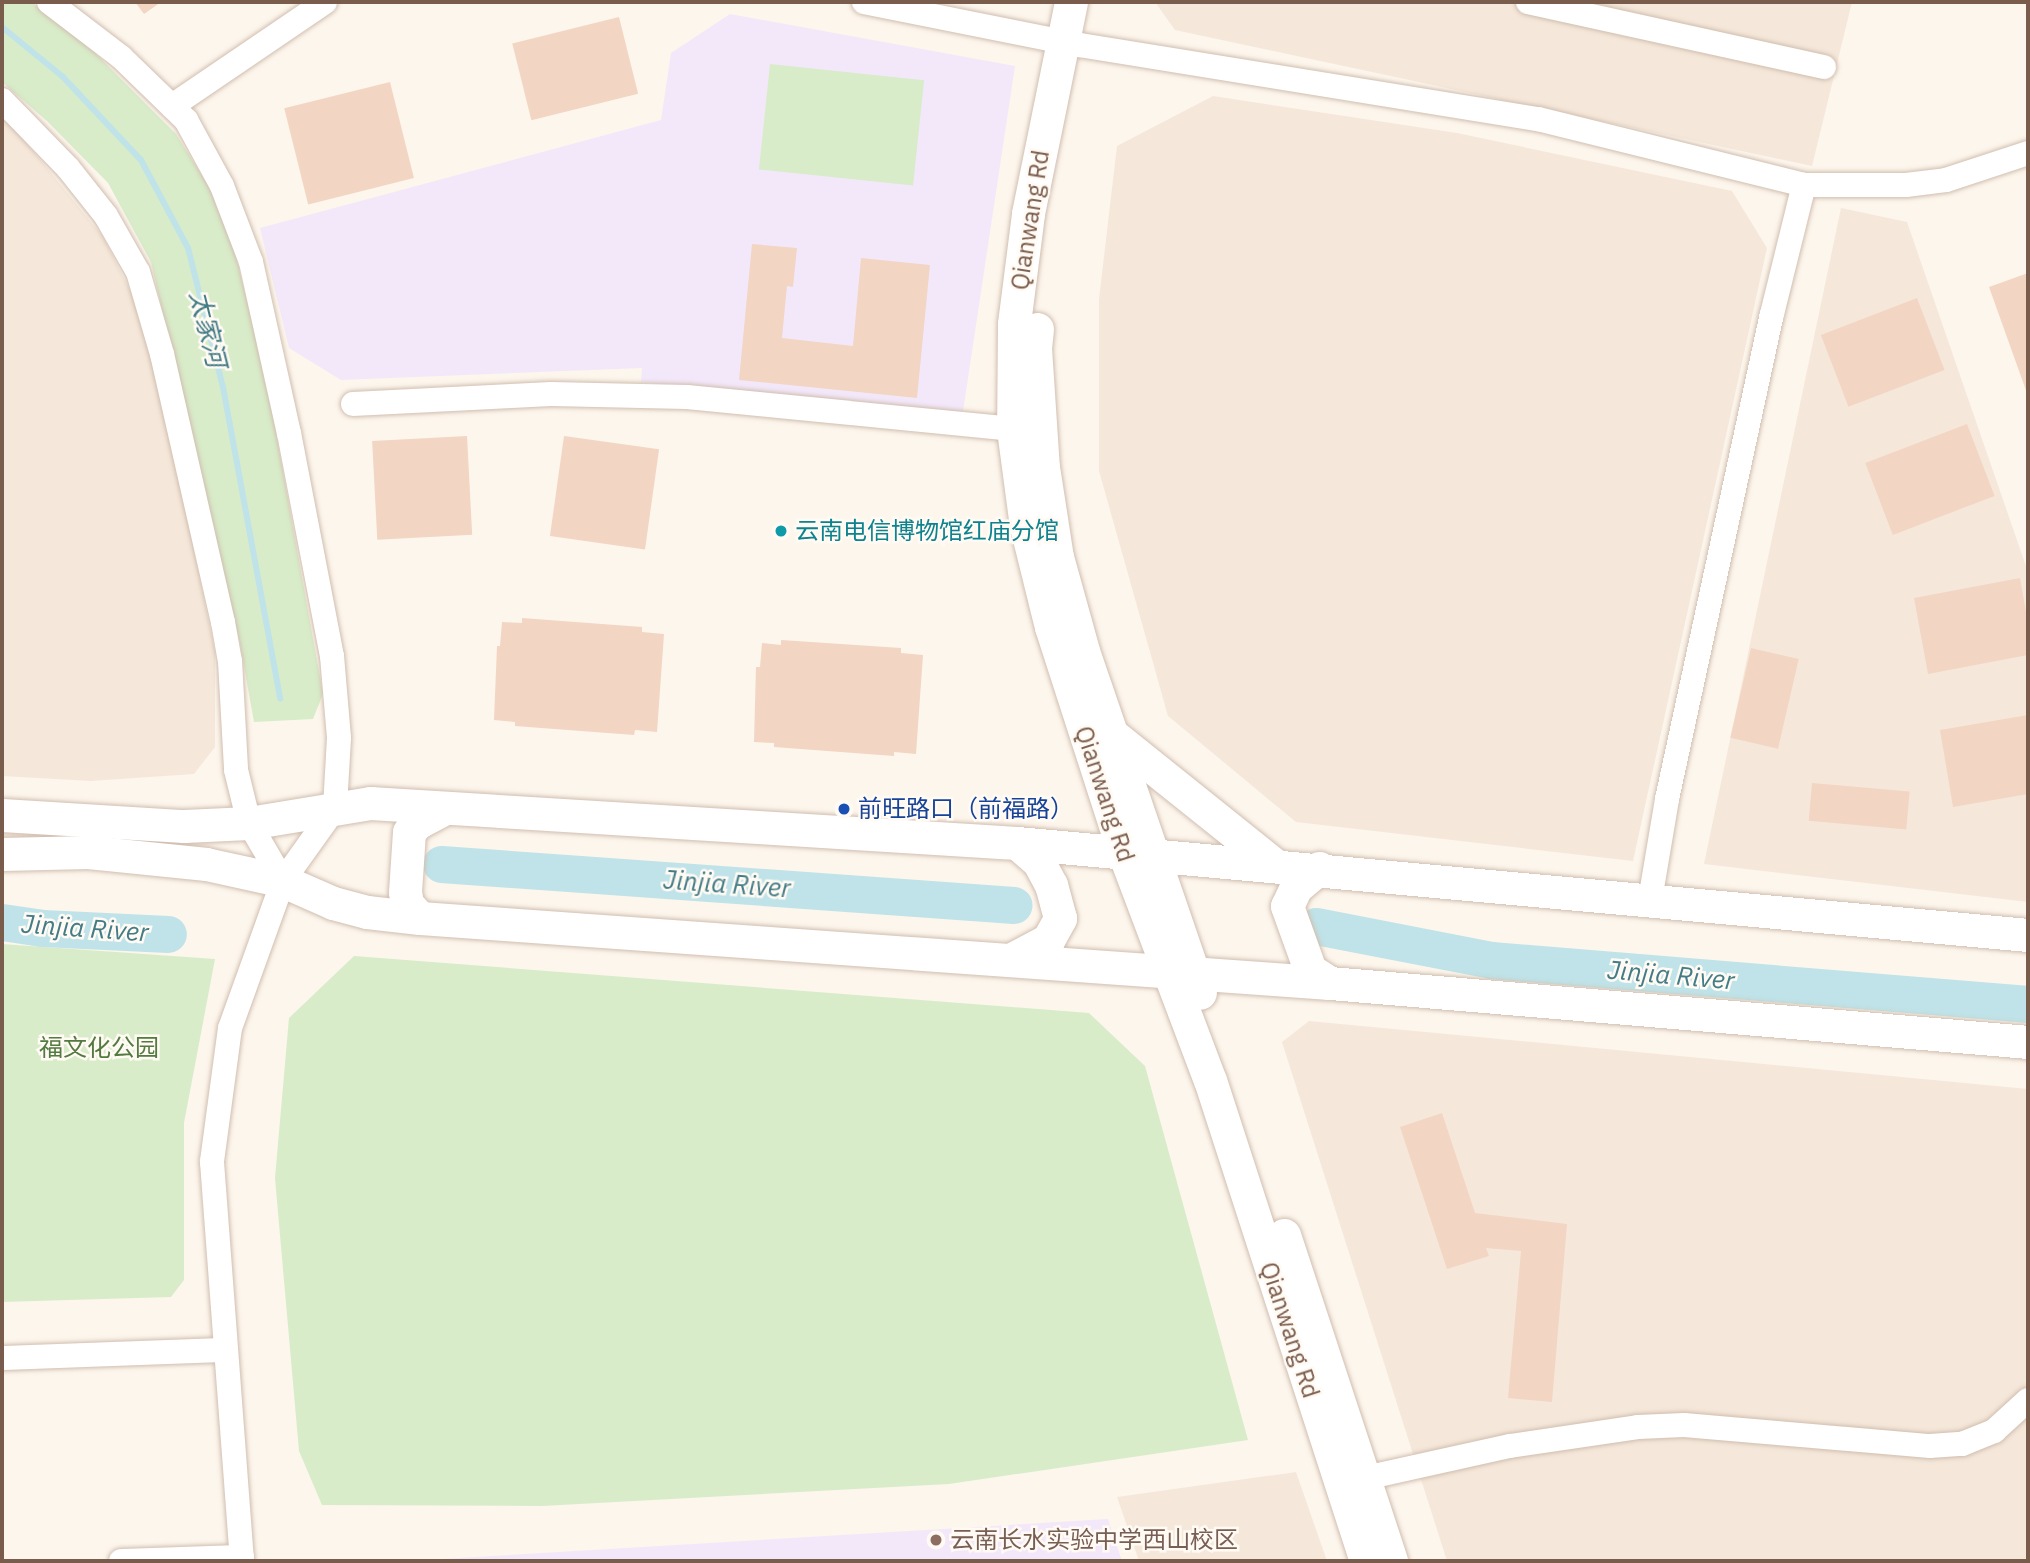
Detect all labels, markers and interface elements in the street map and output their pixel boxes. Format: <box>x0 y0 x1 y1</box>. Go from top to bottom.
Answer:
street label: Qianwang Rd <box>1005 148 1055 292</box>
water label: 太家河 <box>183 287 233 371</box>
place label: 云南电信博物馆红庙分馆 <box>795 517 1059 545</box>
marker: 云南电信博物馆红庙分馆 <box>773 523 789 539</box>
street label: Qianwang Rd <box>1069 722 1141 866</box>
place label: 前旺路口（前福路） <box>858 795 1074 823</box>
marker: 前旺路口（前福路） <box>836 801 852 817</box>
water label: Jinjia River <box>662 864 792 904</box>
water label: Jinjia River <box>20 908 150 948</box>
water label: Jinjia River <box>1606 954 1736 996</box>
park label: 福文化公园 <box>39 1034 159 1062</box>
street label: Qianwang Rd <box>1254 1258 1326 1402</box>
place label: 云南长水实验中学西山校区 <box>950 1526 1238 1554</box>
marker: 云南长水实验中学西山校区 <box>928 1532 944 1548</box>

